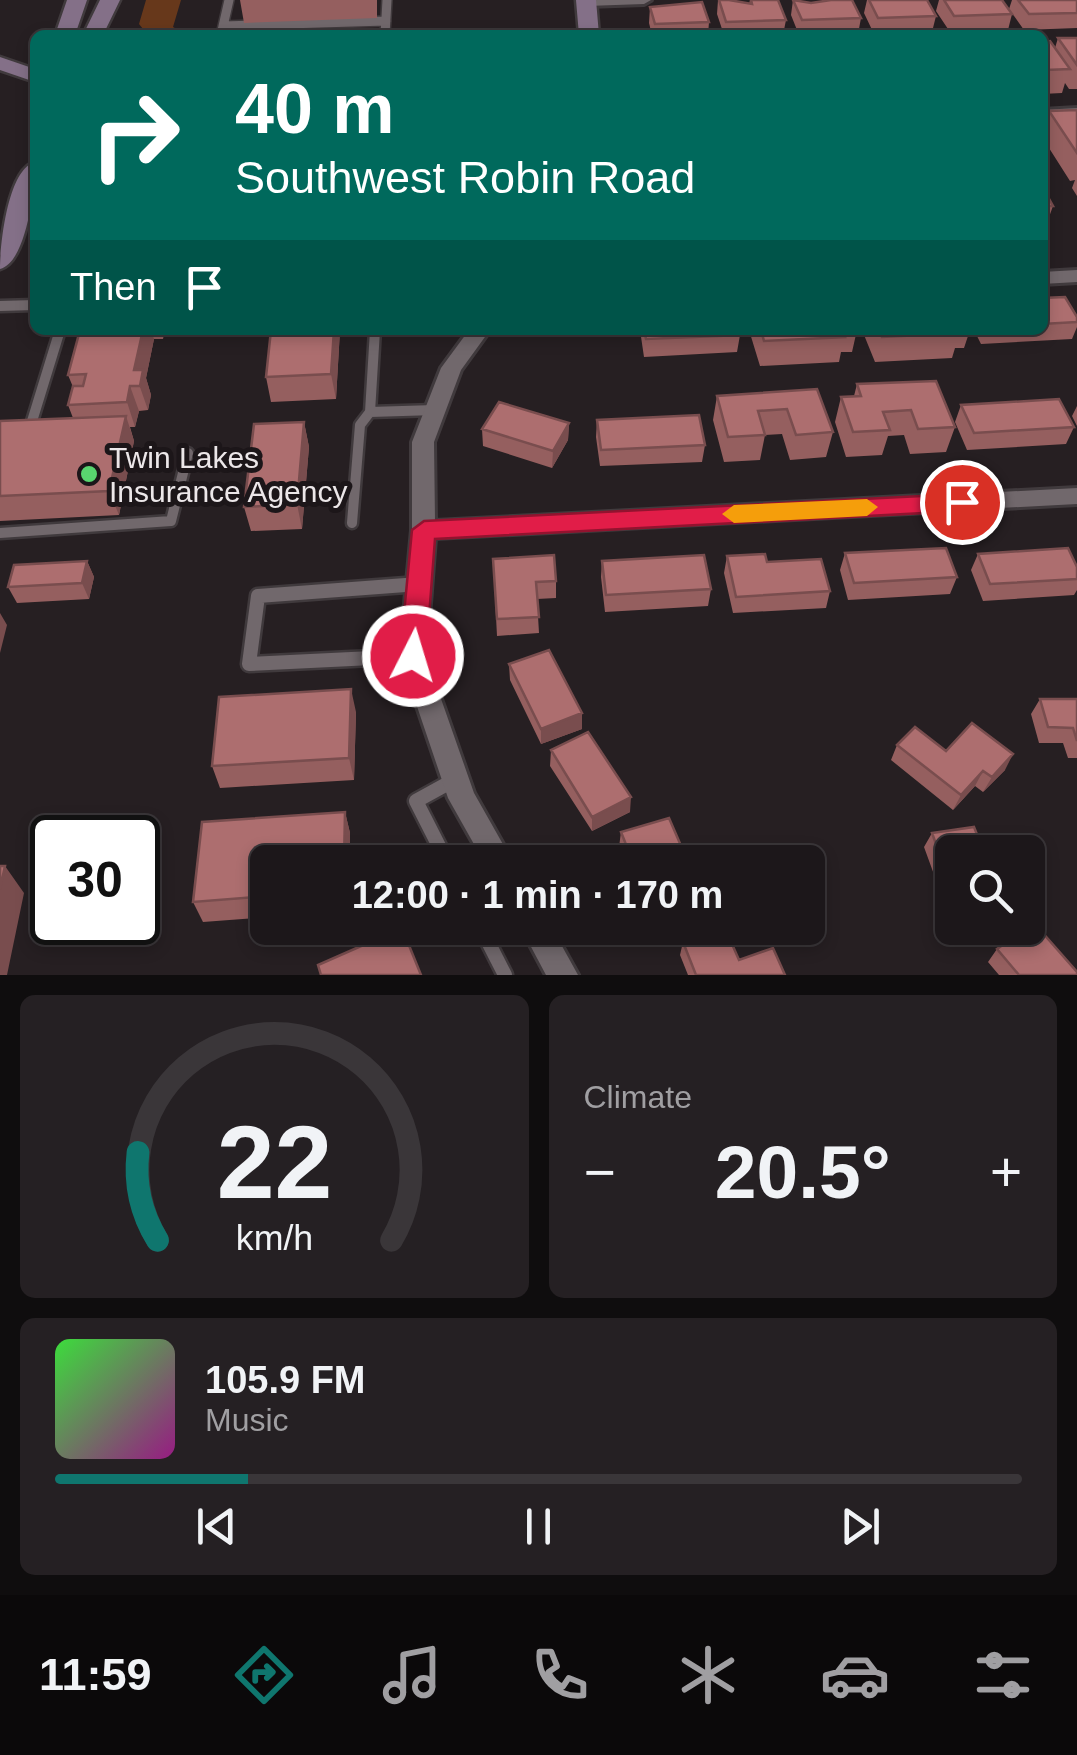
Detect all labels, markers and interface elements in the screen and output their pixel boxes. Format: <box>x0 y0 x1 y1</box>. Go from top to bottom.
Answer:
icon: right <box>70 70 200 200</box>
text: 40 m <box>235 70 395 148</box>
text: Southwest Robin Road <box>235 152 695 203</box>
icon: arrive <box>177 260 232 315</box>
text: Then <box>70 266 157 308</box>
place label: Twin Lakes Insurance Agency <box>109 441 348 508</box>
pin <box>920 460 1005 545</box>
marker: Twin Lakes Insurance Agency <box>78 463 100 485</box>
icon: arrive <box>935 475 990 530</box>
position arrow <box>361 604 465 708</box>
speed limit sign: 30 <box>30 815 160 945</box>
map controls <box>935 835 1045 945</box>
button: search <box>935 835 1045 945</box>
text: 12:00 · 1 min · 170 m <box>352 874 723 916</box>
text: Climate <box>584 1079 692 1115</box>
text: 22 <box>216 1104 332 1220</box>
text: 20.5° <box>715 1130 891 1214</box>
text: − <box>584 1141 616 1203</box>
text: + <box>990 1141 1022 1203</box>
text: km/h <box>236 1218 313 1258</box>
text: 105.9 FM <box>205 1359 366 1401</box>
text: Music <box>205 1402 289 1438</box>
icon: previous <box>189 1499 244 1554</box>
icon: pause <box>511 1499 566 1554</box>
icon: next <box>833 1499 888 1554</box>
icon: directions <box>229 1640 299 1710</box>
icon: music <box>377 1640 447 1710</box>
icon: phone <box>525 1640 595 1710</box>
icon: climate <box>673 1640 743 1710</box>
icon: car <box>820 1640 890 1710</box>
icon: filters <box>968 1640 1038 1710</box>
text: 11:59 <box>39 1649 152 1700</box>

